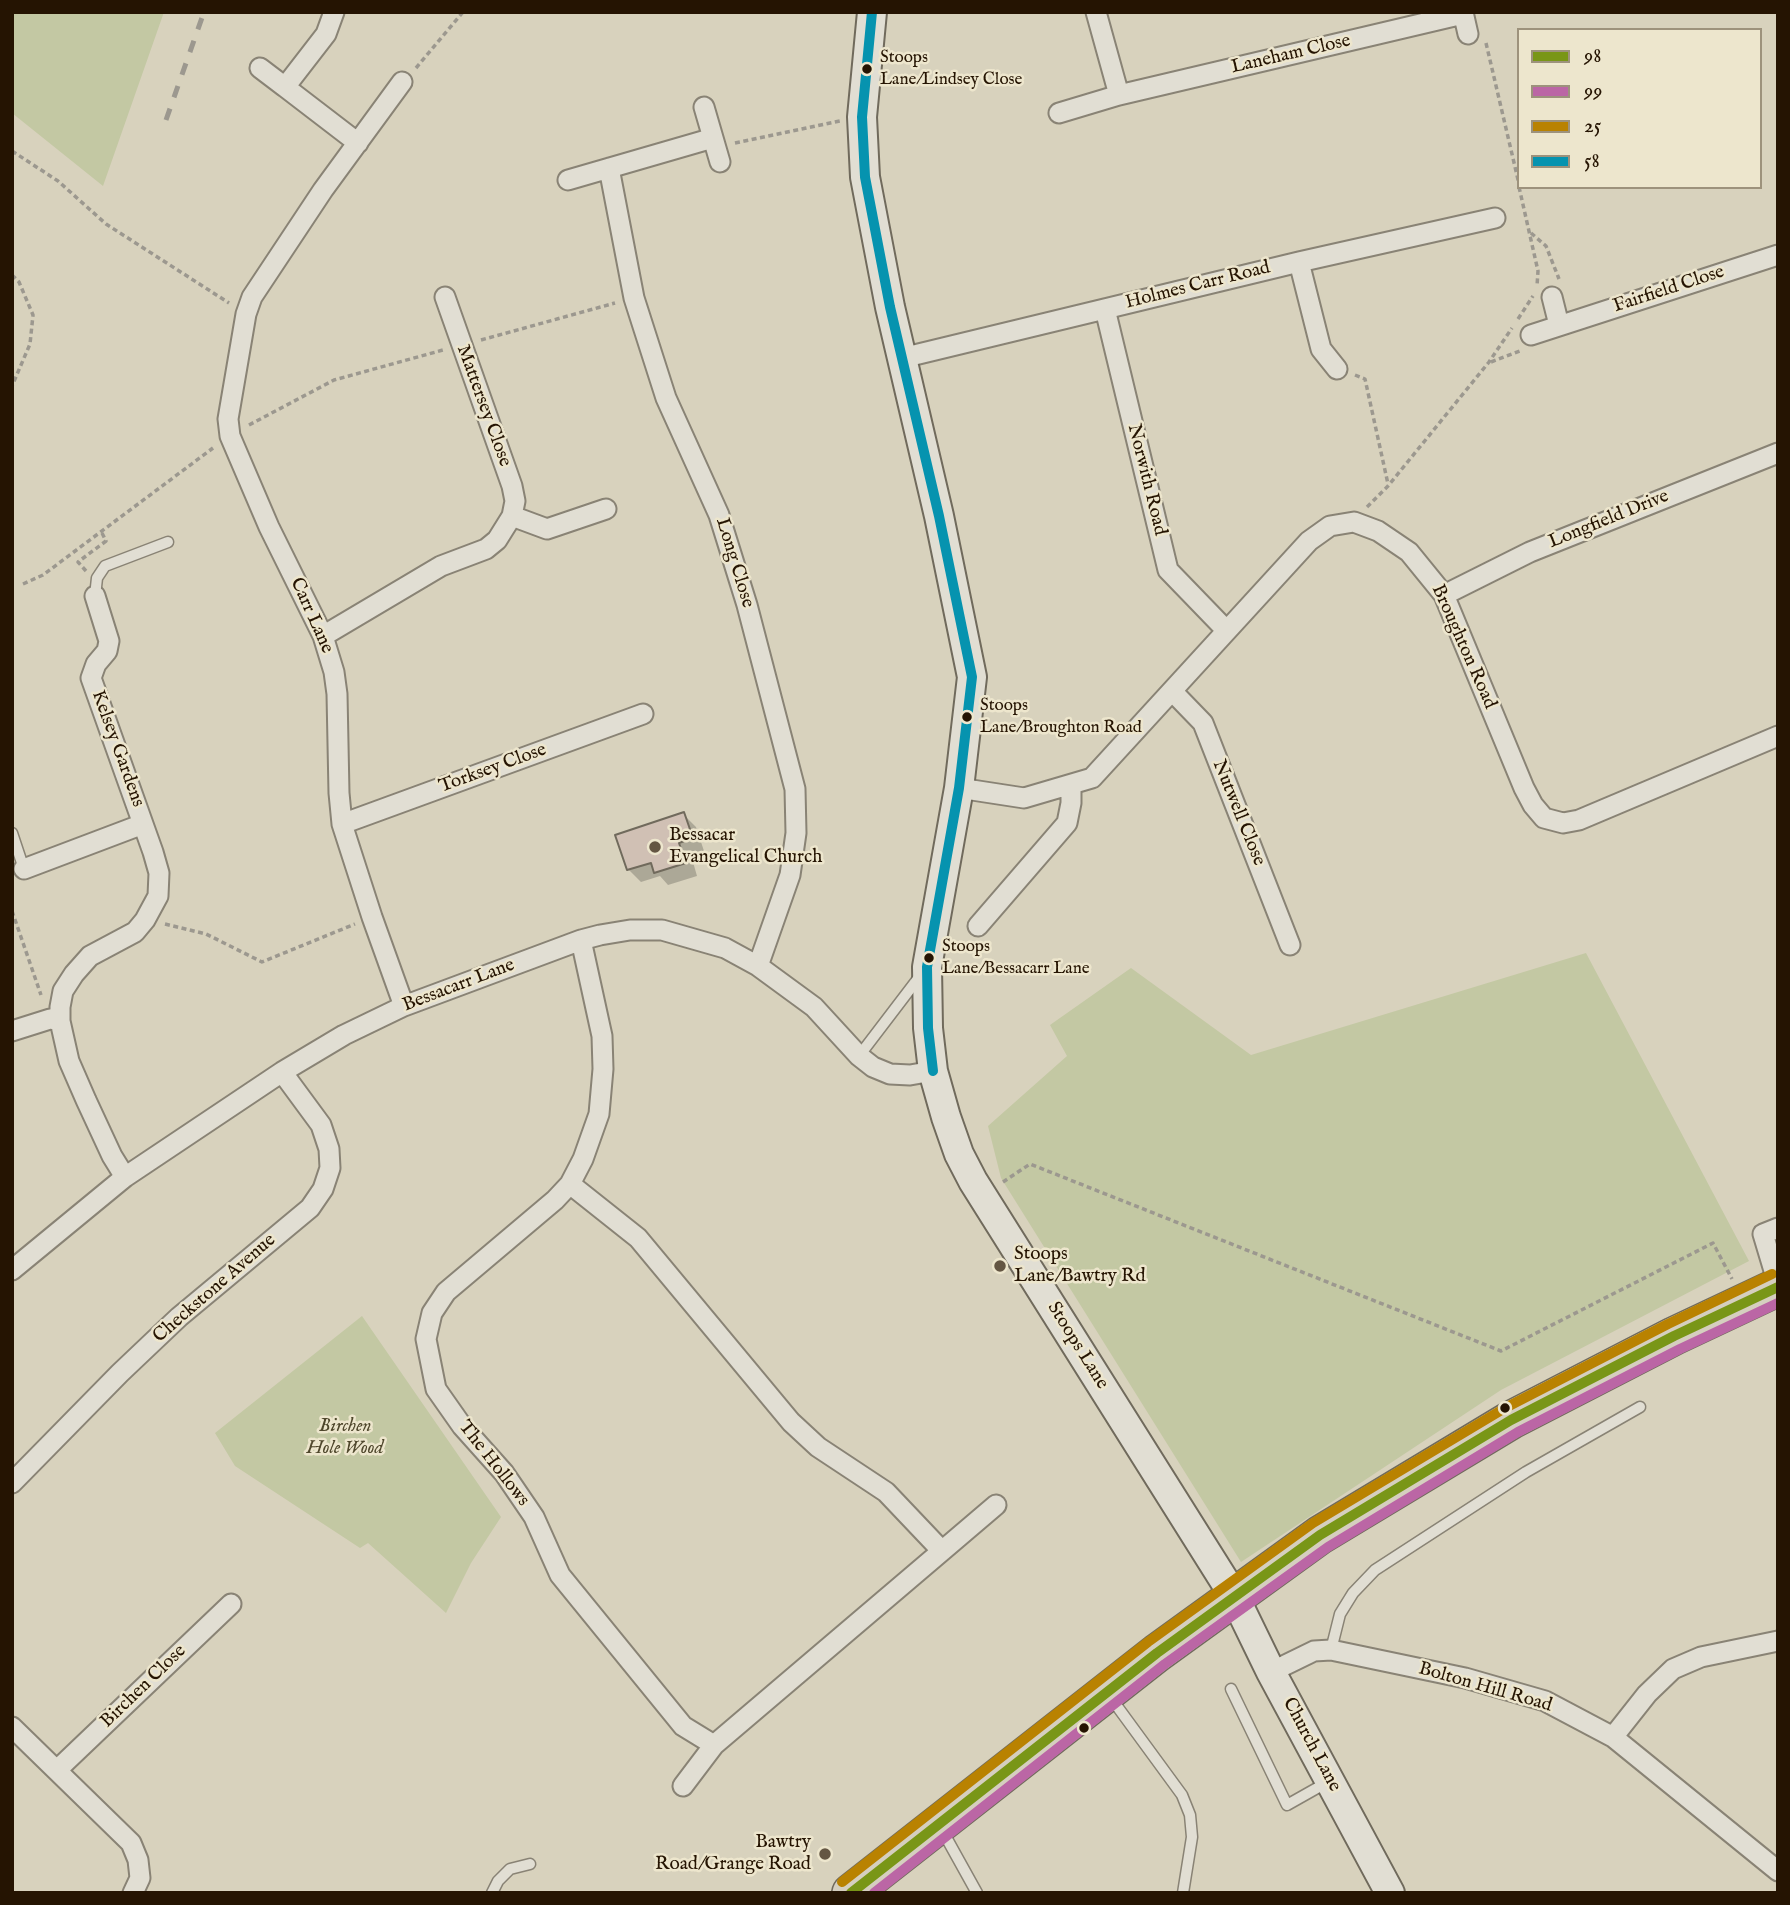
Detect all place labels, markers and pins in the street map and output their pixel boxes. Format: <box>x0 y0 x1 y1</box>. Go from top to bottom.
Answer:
place label: Stoops Lane/Lindsey Close <box>880 49 1022 89</box>
marker: Stoops Lane/Lindsey Close <box>860 62 874 76</box>
place label: Stoops Lane/Broughton Road <box>980 697 1142 737</box>
marker: Stoops Lane/Broughton Road <box>960 710 974 724</box>
place label: Bessacar Evangelical Church <box>669 825 822 869</box>
marker: Bessacar Evangelical Church <box>647 839 663 855</box>
place label: Stoops Lane/Bessacarr Lane <box>942 938 1090 978</box>
marker: Stoops Lane/Bessacarr Lane <box>922 951 936 965</box>
place label: Stoops Lane/Bawtry Rd <box>1014 1244 1146 1288</box>
marker: Stoops Lane/Bawtry Rd <box>992 1258 1008 1274</box>
unlabelled marker <box>1498 1401 1512 1415</box>
unlabelled marker <box>1077 1721 1091 1735</box>
place label: Bawtry Road/Grange Road <box>655 1832 811 1876</box>
marker: Bawtry Road/Grange Road <box>817 1846 833 1862</box>

